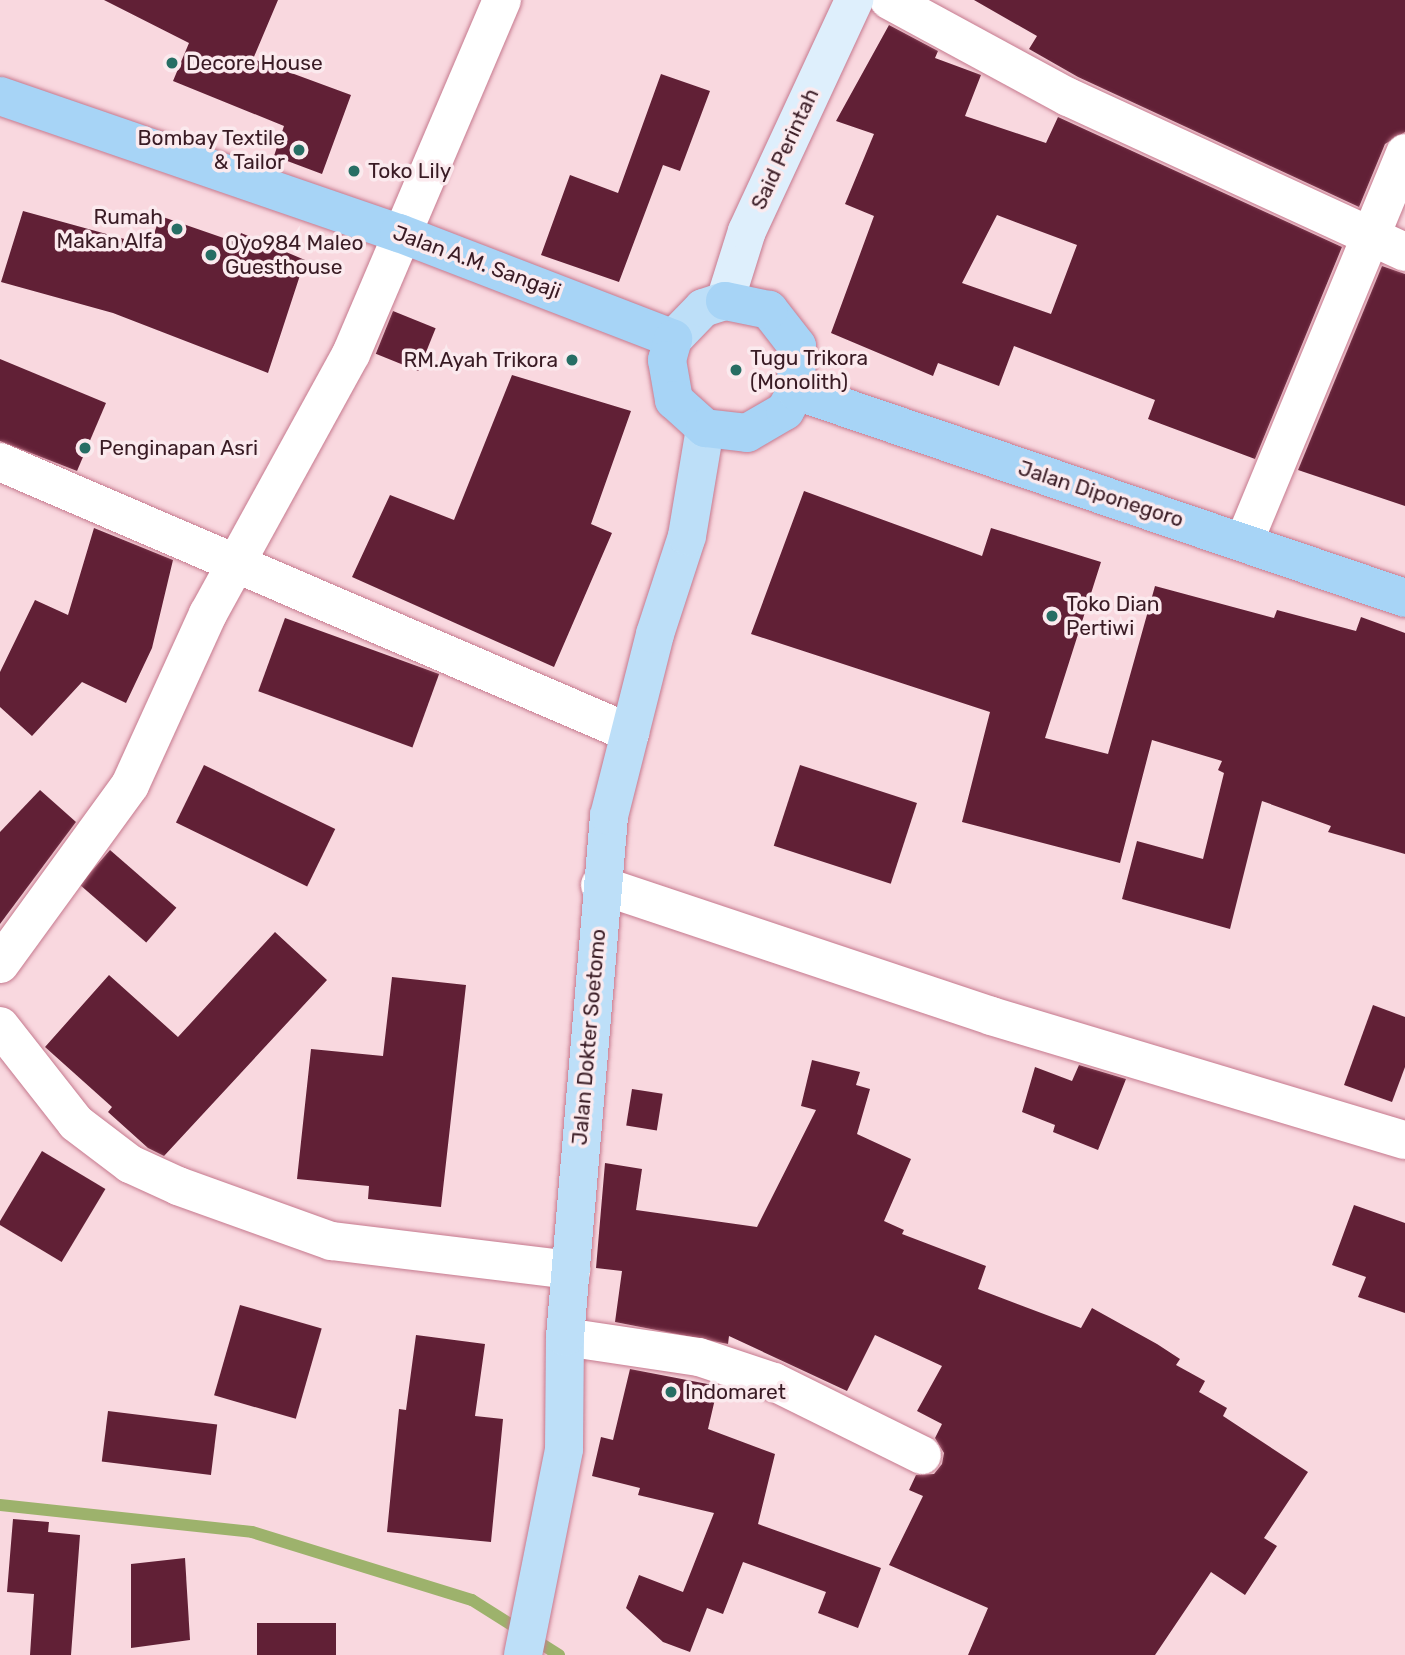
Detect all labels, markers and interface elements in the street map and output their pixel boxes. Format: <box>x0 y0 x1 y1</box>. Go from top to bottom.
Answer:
place label: Decore House <box>186 50 323 76</box>
marker: Decore House <box>164 55 180 71</box>
street label: Said Perintah <box>746 84 824 214</box>
place label: Bombay Textile & Tailor <box>137 125 285 175</box>
marker: Bombay Textile & Tailor <box>291 142 307 158</box>
place label: Toko Lily <box>368 158 451 184</box>
marker: Toko Lily <box>346 163 362 179</box>
place label: Rumah Makan Alfa <box>56 204 163 254</box>
street label: Jalan A.M. Sangaji <box>389 220 565 304</box>
marker: Rumah Makan Alfa <box>169 221 185 237</box>
place label: Oyo984 Maleo Guesthouse <box>225 230 364 280</box>
marker: Oyo984 Maleo Guesthouse <box>203 247 219 263</box>
place label: Tugu Trikora (Monolith) <box>750 345 869 395</box>
place label: RM.Ayah Trikora <box>403 347 558 373</box>
marker: RM.Ayah Trikora <box>564 352 580 368</box>
marker: Tugu Trikora (Monolith) <box>728 362 744 378</box>
place label: Penginapan Asri <box>99 435 259 461</box>
marker: Penginapan Asri <box>77 440 93 456</box>
street label: Jalan Diponegoro <box>1015 455 1187 533</box>
place label: Toko Dian Pertiwi <box>1066 591 1160 641</box>
marker: Toko Dian Pertiwi <box>1044 608 1060 624</box>
street label: Jalan Dokter Soetomo <box>567 927 611 1147</box>
place label: Indomaret <box>685 1379 786 1405</box>
marker: Indomaret <box>663 1384 679 1400</box>

